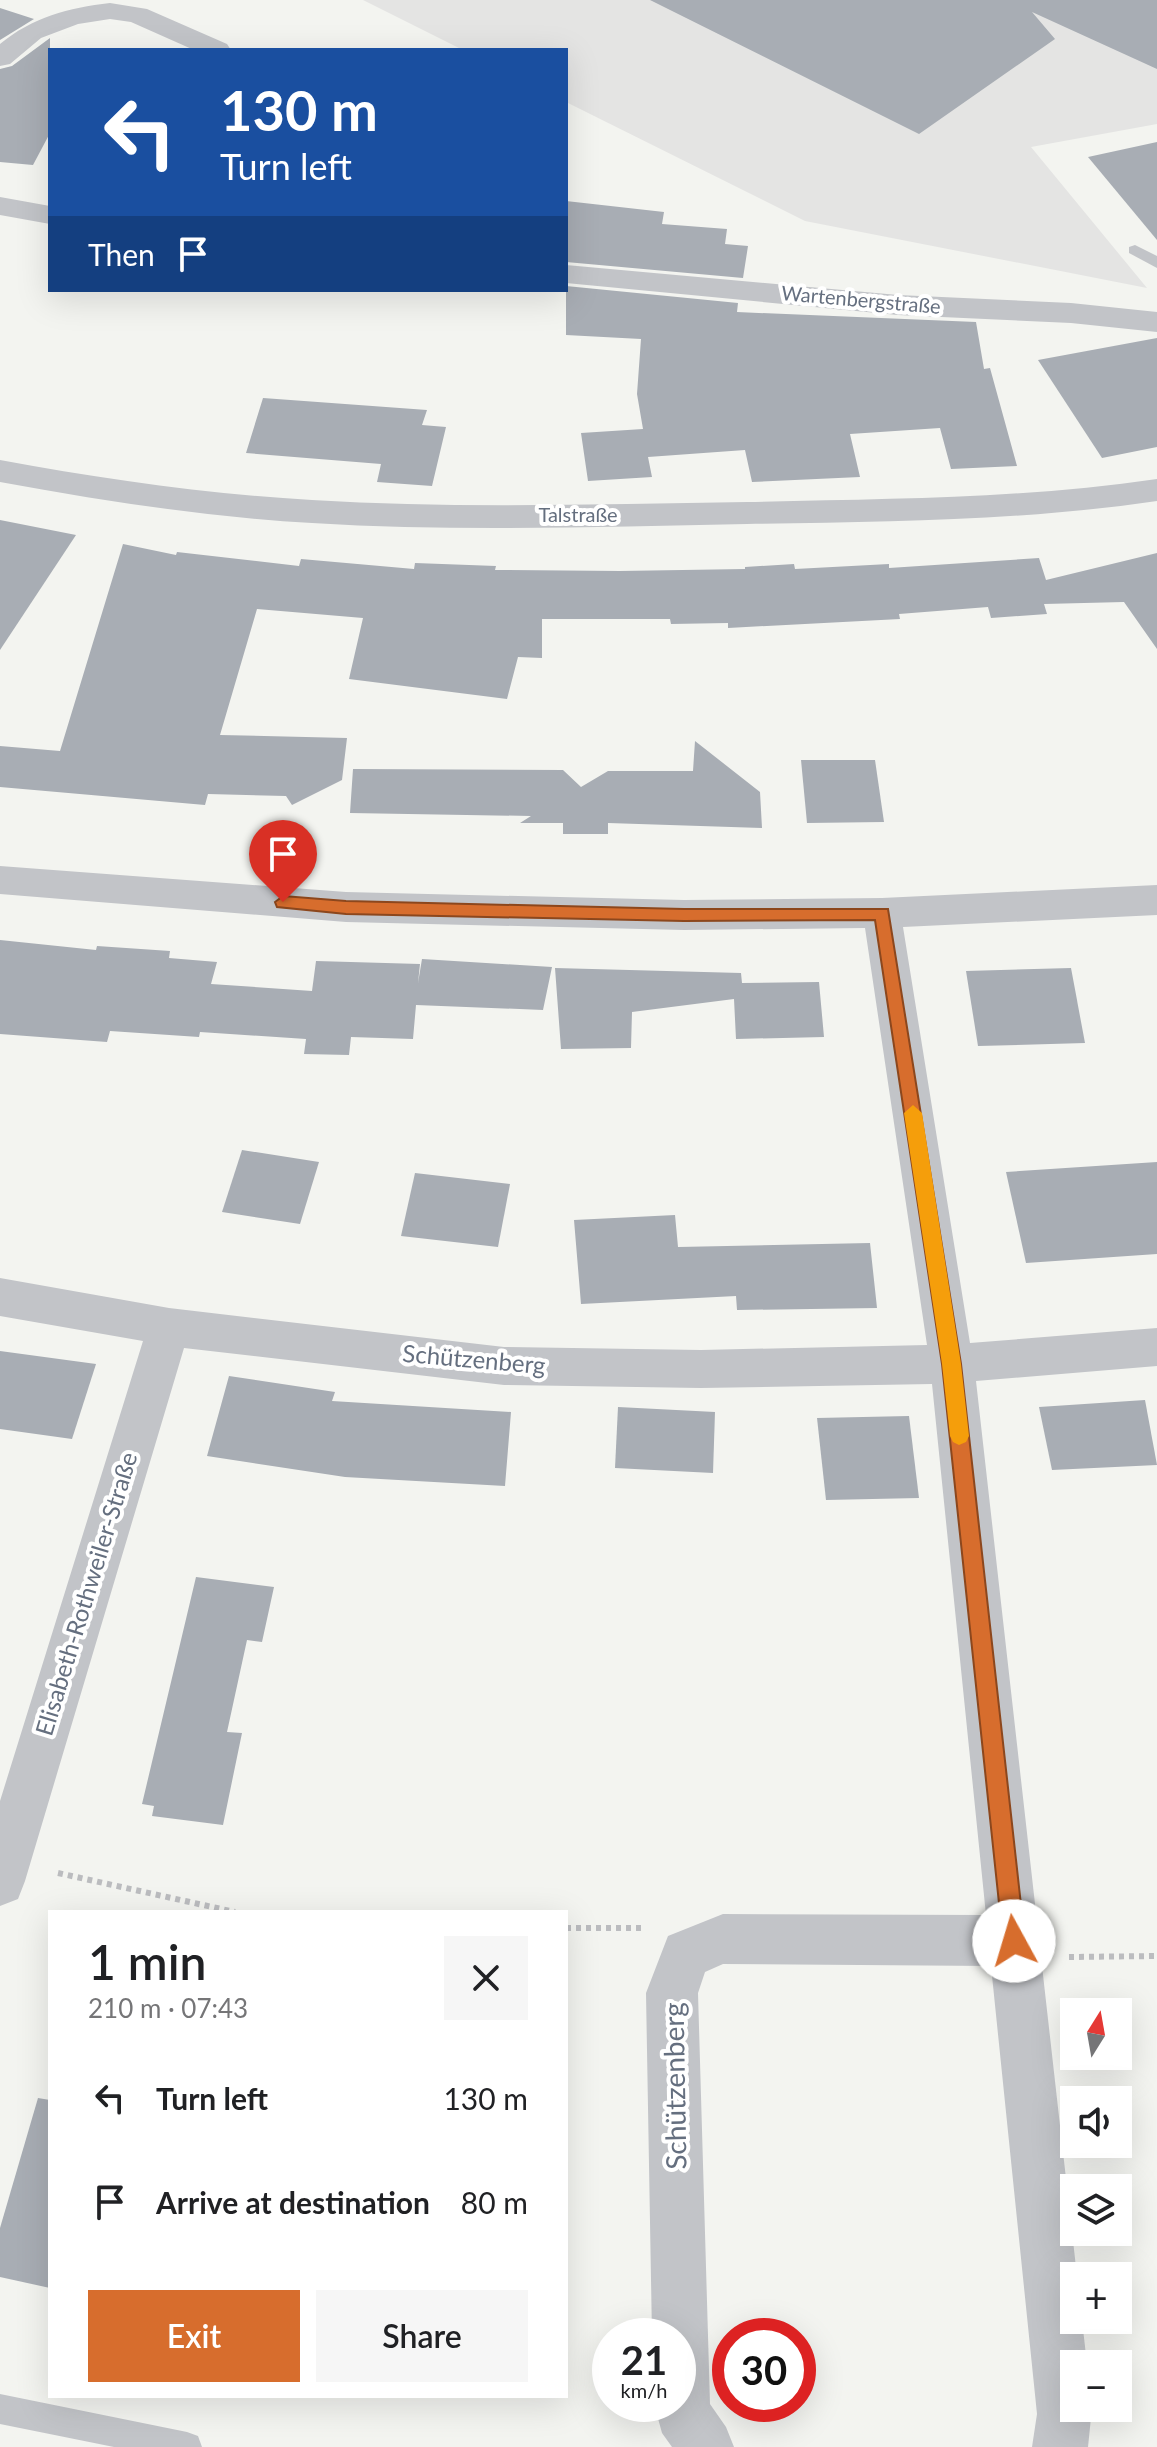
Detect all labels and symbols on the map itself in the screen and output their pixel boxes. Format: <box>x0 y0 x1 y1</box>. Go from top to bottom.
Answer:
street label: Wartenbergstraße <box>780 280 942 318</box>
street label: Talstraße <box>538 502 618 526</box>
pin <box>249 820 317 902</box>
street label: Schützenberg <box>401 1338 547 1379</box>
street label: Elisabeth-Rothweiler-Straße <box>29 1448 143 1739</box>
position arrow <box>972 1899 1056 1983</box>
north arrow <box>1060 1998 1132 2070</box>
street label: Schützenberg <box>656 2002 692 2170</box>
speed limit sign: 30 <box>712 2318 816 2422</box>

